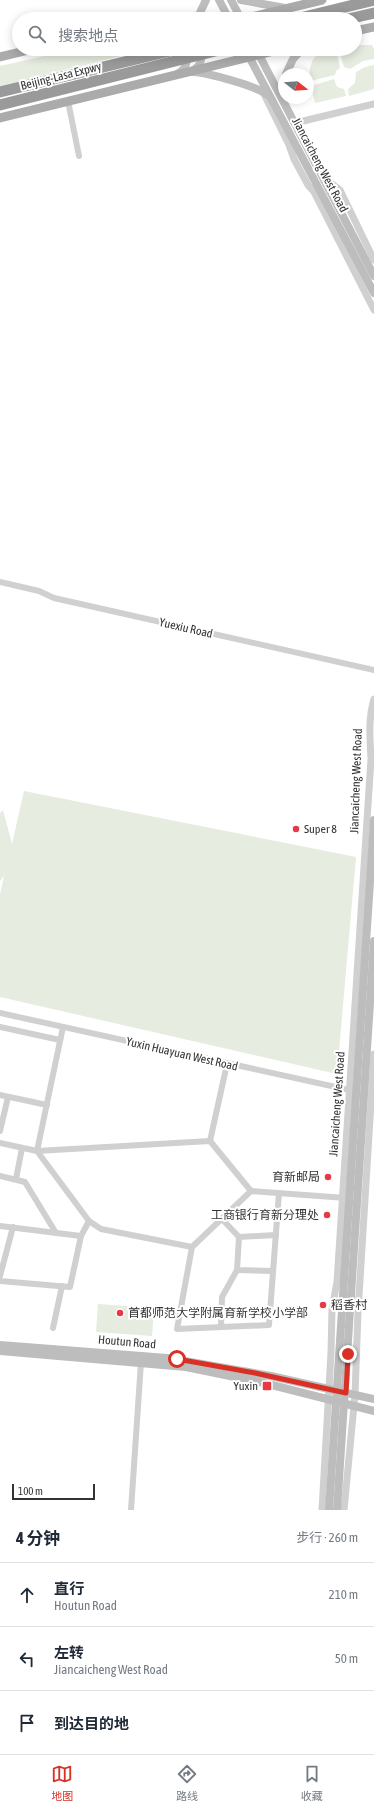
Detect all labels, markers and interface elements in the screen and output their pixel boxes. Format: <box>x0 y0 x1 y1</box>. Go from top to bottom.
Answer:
search box <box>12 12 362 56</box>
icon: search <box>26 23 48 45</box>
text: 搜索地点 <box>58 27 118 44</box>
street label: Beijing-Lasa Expwy <box>19 59 103 93</box>
north arrow <box>278 68 314 104</box>
street label: Jiancaicheng West Road <box>289 115 351 215</box>
street label: Yuexiu Road <box>158 615 214 641</box>
street label: Jiancaicheng West Road <box>347 728 365 834</box>
place label: Super 8 <box>304 822 337 836</box>
marker: Super 8 <box>291 824 301 834</box>
street label: Yuxin Huayuan West Road <box>125 1034 239 1074</box>
street label: Jiancaicheng West Road <box>326 1051 348 1157</box>
place label: 育新邮局 <box>272 1170 320 1184</box>
marker: 育新邮局 <box>323 1172 333 1182</box>
place label: 工商银行育新分理处 <box>211 1208 319 1222</box>
marker: 工商银行育新分理处 <box>322 1210 332 1220</box>
place label: 稻香村 <box>331 1298 368 1312</box>
marker: 稻香村 <box>318 1300 328 1310</box>
place label: 首都师范大学附属育新学校小学部 <box>128 1306 308 1320</box>
marker: 首都师范大学附属育新学校小学部 <box>115 1308 125 1318</box>
street label: Houtun Road <box>97 1332 157 1352</box>
route end <box>339 1345 357 1363</box>
route start <box>168 1350 186 1368</box>
place label: Yuxin <box>233 1379 258 1393</box>
marker: Yuxin <box>261 1380 273 1392</box>
scale bar <box>12 1482 95 1501</box>
text: 100 m <box>18 1485 43 1497</box>
text: 4 分钟 <box>16 1528 60 1548</box>
text: 步行 · 260 m <box>296 1530 358 1545</box>
text: 直行 <box>54 1580 84 1597</box>
icon: ahead <box>16 1584 38 1606</box>
text: 210 m <box>329 1587 358 1602</box>
text: Houtun Road <box>54 1598 117 1613</box>
text: 左转 <box>54 1644 84 1661</box>
icon: left <box>16 1648 38 1670</box>
text: 50 m <box>335 1651 358 1666</box>
text: Jiancaicheng West Road <box>54 1662 168 1677</box>
icon: arrive <box>16 1712 38 1734</box>
text: 到达目的地 <box>54 1715 129 1732</box>
tab: 地图 <box>51 1763 73 1803</box>
tab: 路线 <box>176 1763 198 1803</box>
tab: 收藏 <box>301 1763 323 1803</box>

